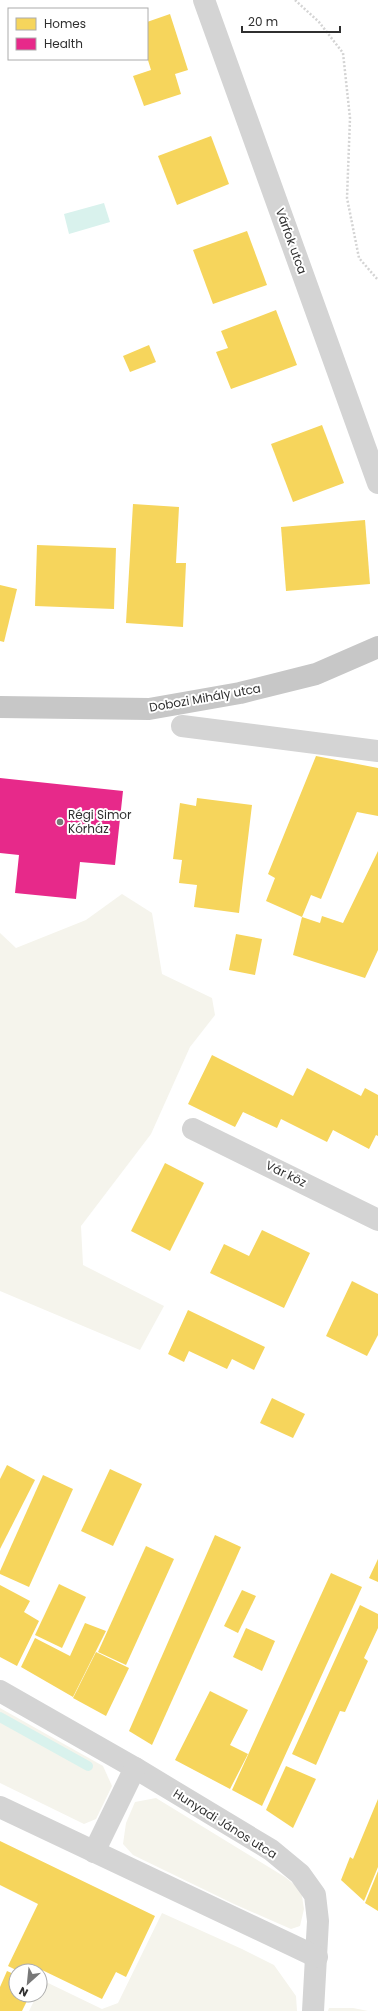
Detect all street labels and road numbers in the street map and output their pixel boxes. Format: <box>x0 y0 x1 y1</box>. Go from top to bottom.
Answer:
street label: Várfok utca <box>272 205 311 276</box>
street label: Dobozi Mihály utca <box>148 679 262 716</box>
street label: Vár köz <box>263 1156 309 1191</box>
street label: Hunyadi János utca <box>170 1785 280 1862</box>

